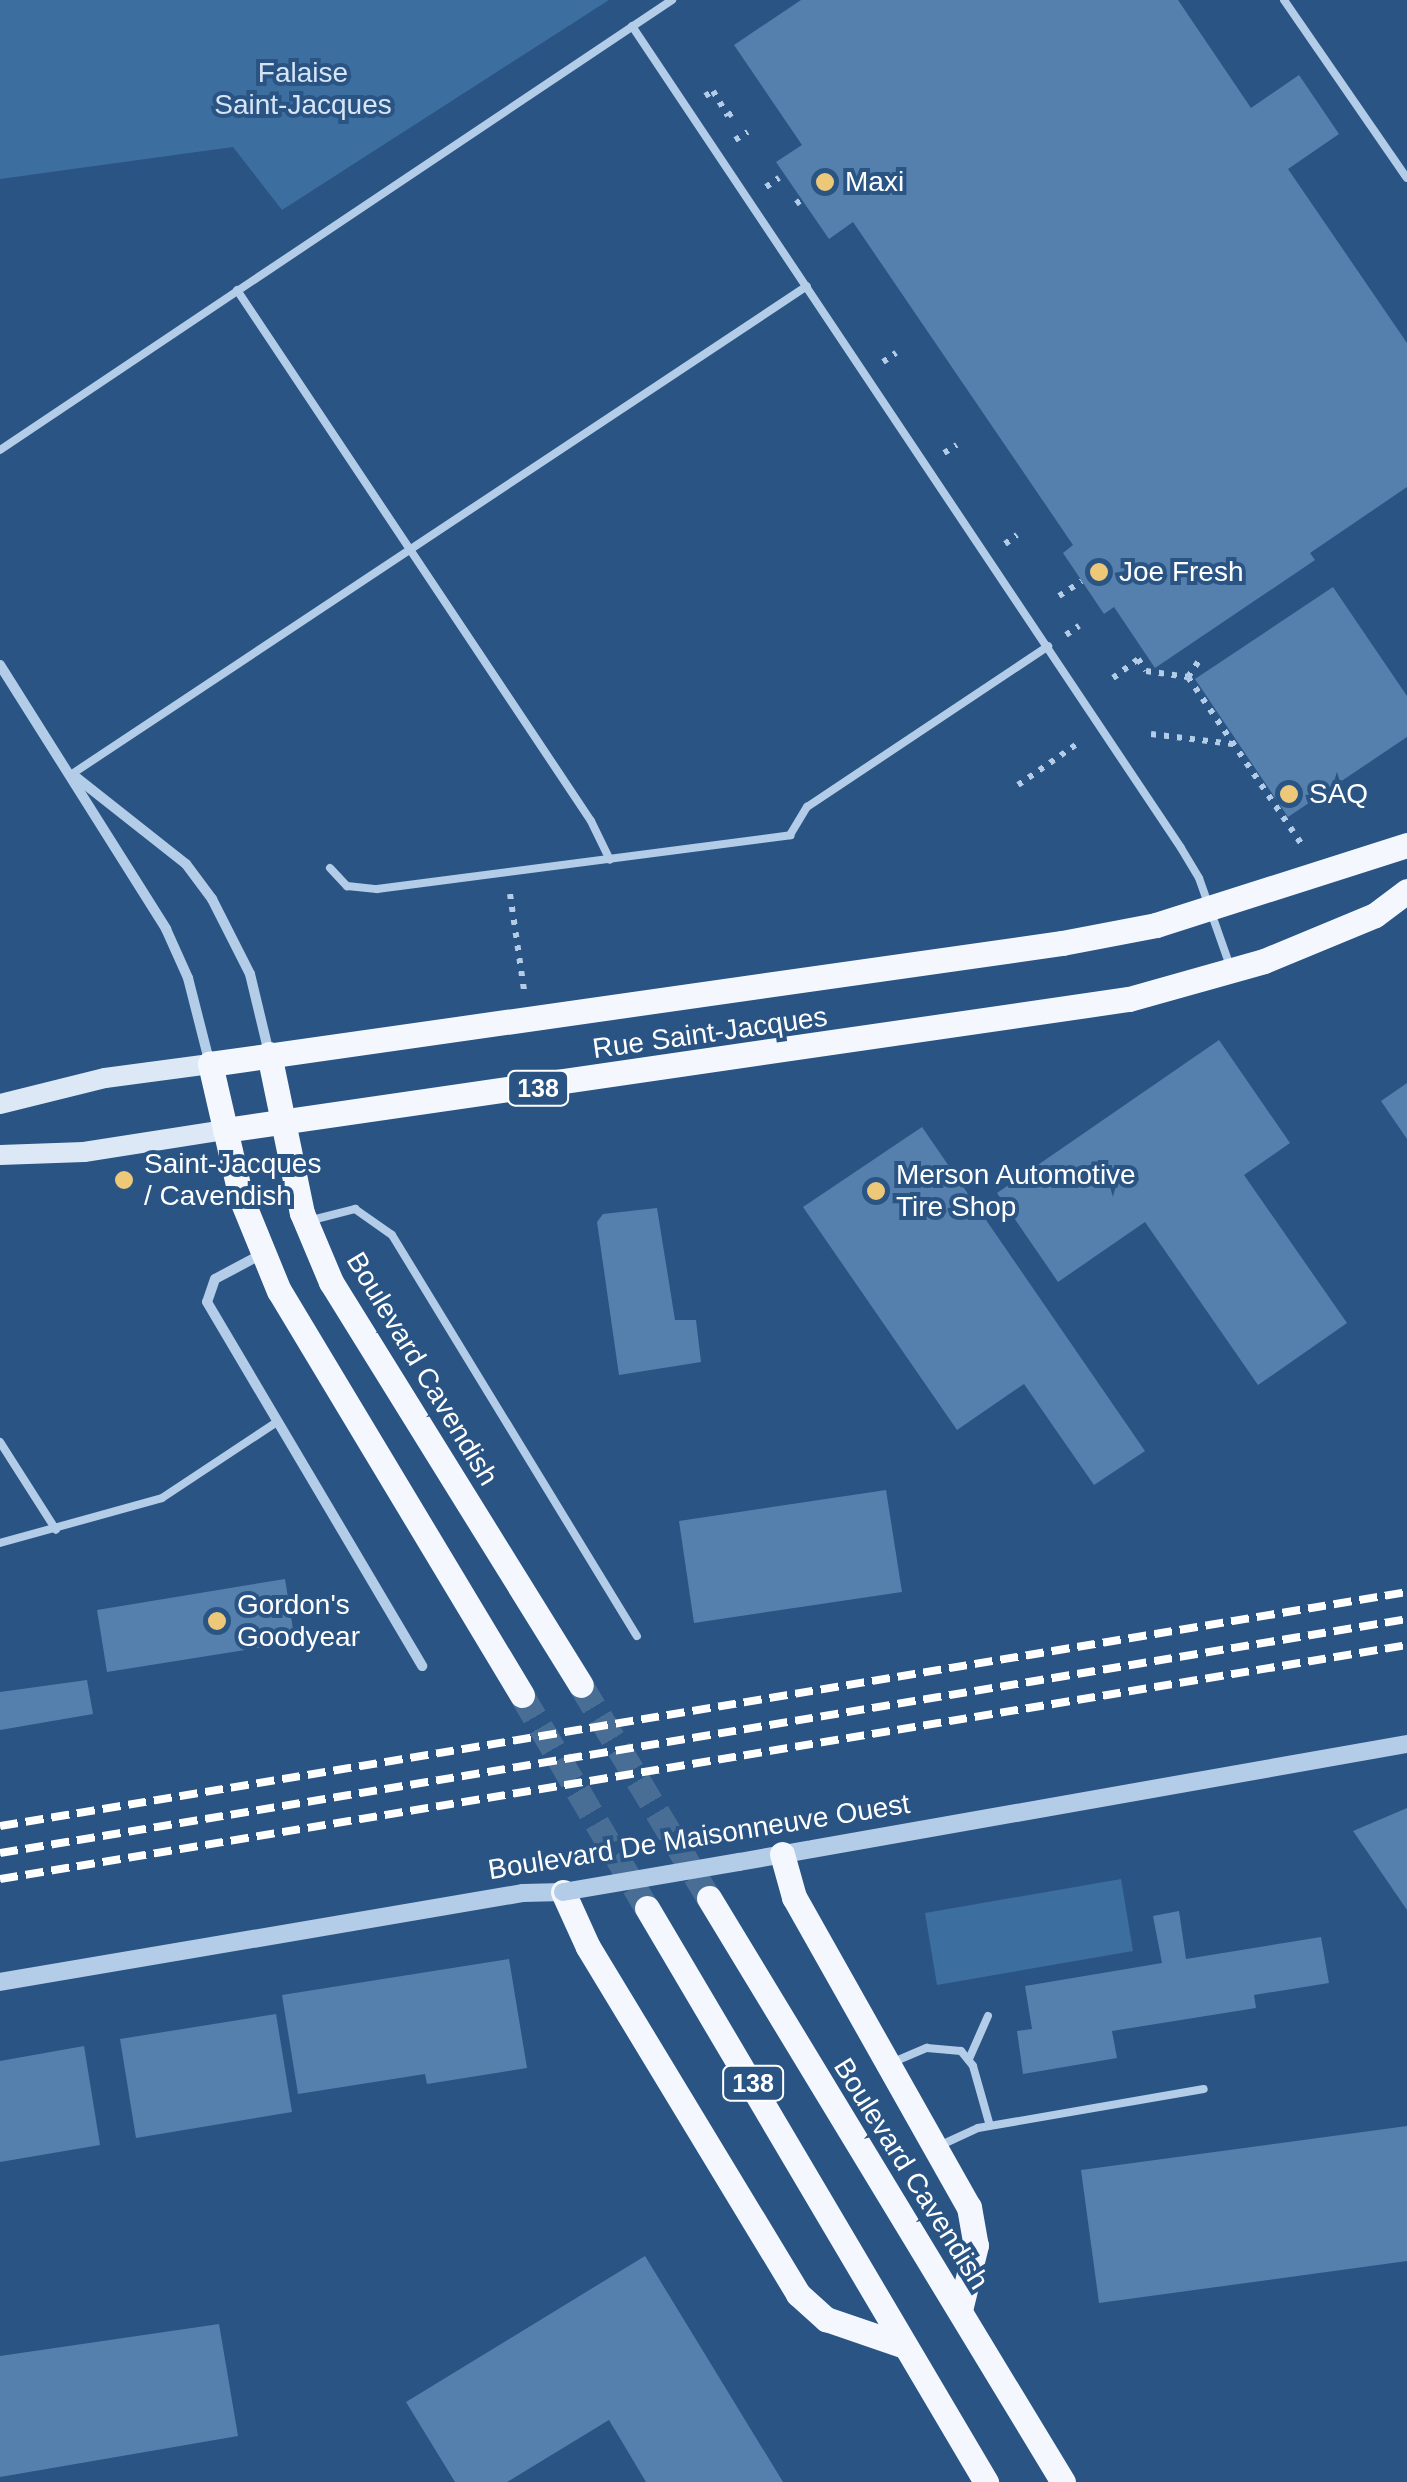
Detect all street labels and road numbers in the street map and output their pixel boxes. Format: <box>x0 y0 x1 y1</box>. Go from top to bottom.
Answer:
street label: Rue Saint-Jacques <box>591 1000 829 1066</box>
road number: 138 <box>506 1068 570 1108</box>
street label: Boulevard Cavendish <box>339 1246 505 1492</box>
street label: Boulevard De Maisonneuve Ouest <box>486 1787 912 1887</box>
street label: Boulevard Cavendish <box>826 2052 996 2296</box>
road number: 138 <box>720 2063 786 2103</box>

